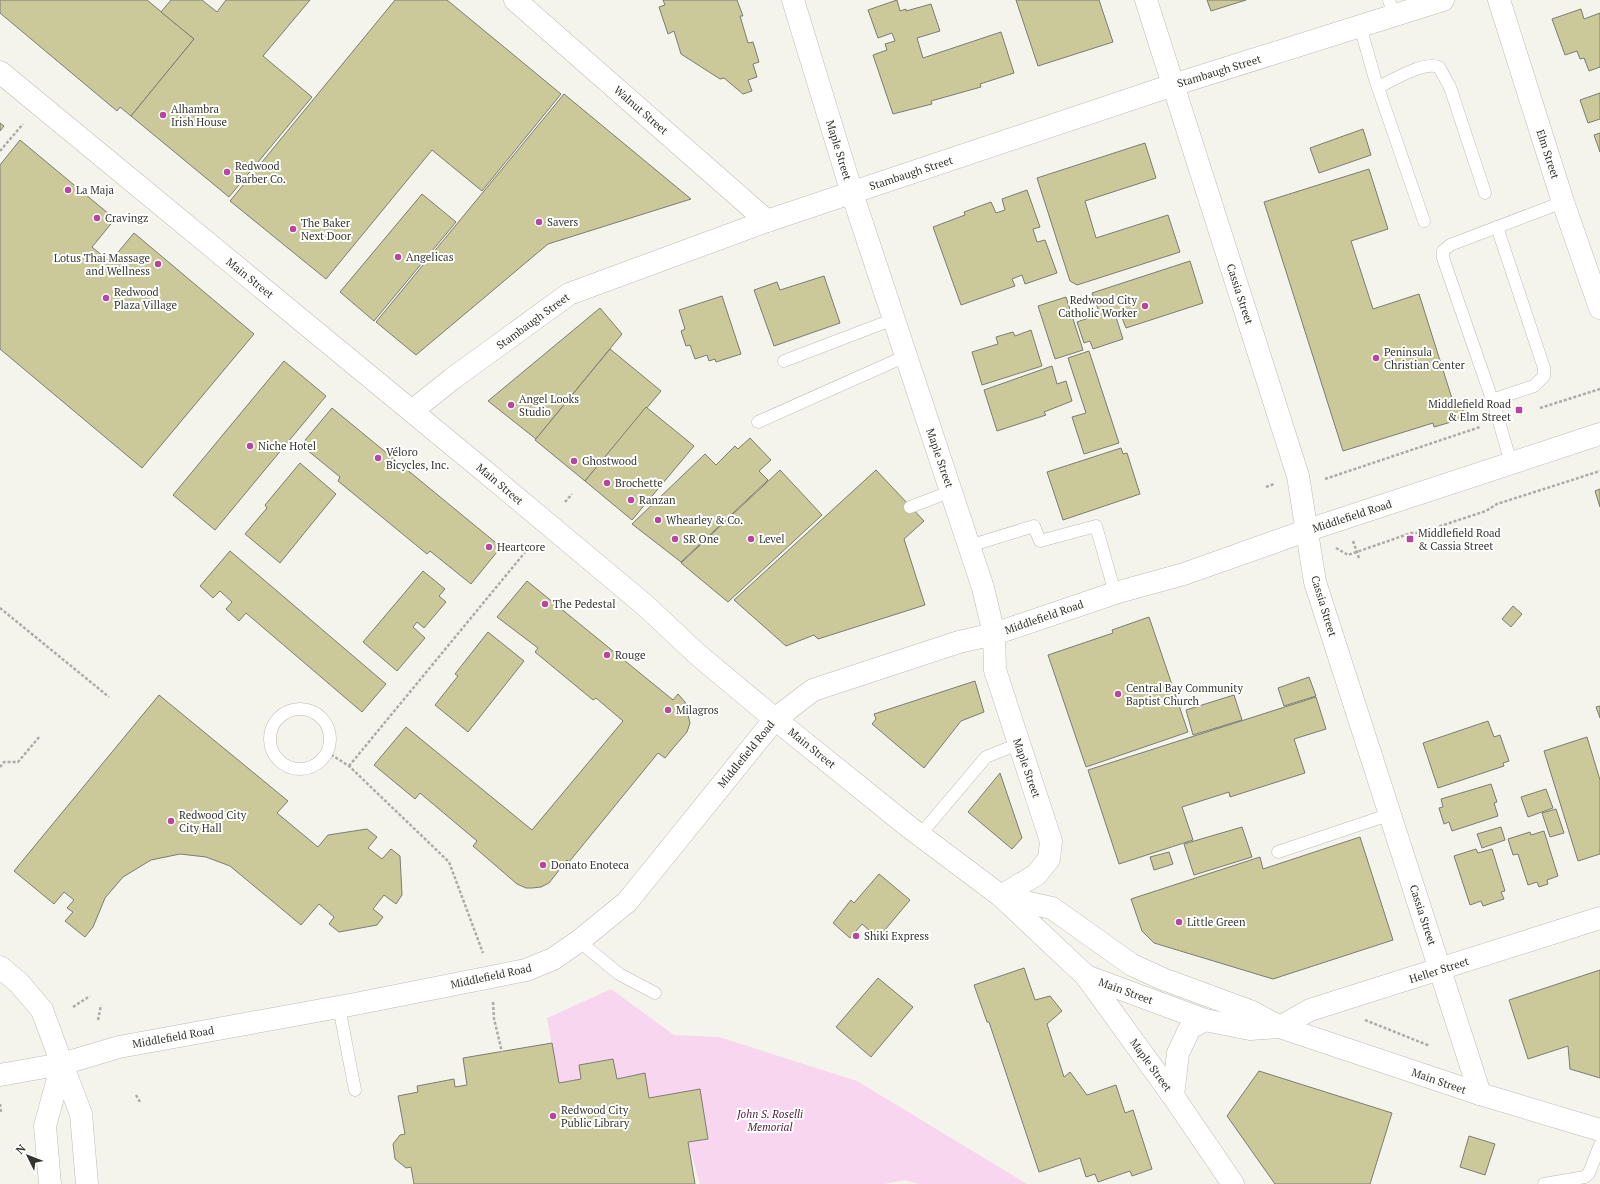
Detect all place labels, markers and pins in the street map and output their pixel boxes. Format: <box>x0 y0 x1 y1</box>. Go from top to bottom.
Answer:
place label: Alhambra Irish House <box>171 102 227 129</box>
marker: Alhambra Irish House <box>158 110 168 120</box>
place label: Redwood Barber Co. <box>235 159 286 186</box>
marker: Redwood Barber Co. <box>222 167 232 177</box>
place label: La Maja <box>76 183 115 197</box>
marker: La Maja <box>63 185 73 195</box>
place label: Cravingz <box>105 211 148 225</box>
marker: Cravingz <box>92 213 102 223</box>
place label: Savers <box>547 215 579 229</box>
place label: The Baker Next Door <box>301 216 352 243</box>
marker: Savers <box>534 217 544 227</box>
marker: The Baker Next Door <box>288 224 298 234</box>
place label: Angelicas <box>406 250 454 264</box>
place label: Lotus Thai Massage and Wellness <box>54 251 150 278</box>
marker: Angelicas <box>393 252 403 262</box>
marker: Lotus Thai Massage and Wellness <box>153 259 163 269</box>
place label: Redwood Plaza Village <box>114 285 177 312</box>
marker: Redwood Plaza Village <box>101 293 111 303</box>
place label: Redwood City Catholic Worker <box>1058 293 1138 320</box>
marker: Redwood City Catholic Worker <box>1140 301 1150 311</box>
place label: Peninsula Christian Center <box>1384 345 1465 372</box>
marker: Peninsula Christian Center <box>1371 353 1381 363</box>
place label: Angel Looks Studio <box>519 392 579 419</box>
place label: Middlefield Road & Elm Street <box>1428 397 1511 424</box>
marker: Angel Looks Studio <box>506 400 516 410</box>
marker: Middlefield Road & Elm Street <box>1514 405 1524 415</box>
place label: Niche Hotel <box>258 439 316 453</box>
marker: Niche Hotel <box>245 441 255 451</box>
place label: Véloro Bicycles, Inc. <box>386 445 449 472</box>
marker: Véloro Bicycles, Inc. <box>373 453 383 463</box>
place label: Ghostwood <box>582 454 637 468</box>
marker: Ghostwood <box>569 456 579 466</box>
place label: Brochette <box>615 476 663 490</box>
marker: Brochette <box>602 478 612 488</box>
place label: Ranzan <box>639 493 676 507</box>
marker: Ranzan <box>626 495 636 505</box>
place label: Whearley & Co. <box>666 513 743 527</box>
marker: Whearley & Co. <box>653 515 663 525</box>
place label: Middlefield Road & Cassia Street <box>1418 526 1501 553</box>
place label: SR One <box>683 532 719 546</box>
place label: Level <box>759 532 785 546</box>
marker: SR One <box>670 534 680 544</box>
marker: Level <box>746 534 756 544</box>
marker: Middlefield Road & Cassia Street <box>1405 534 1415 544</box>
place label: Heartcore <box>497 540 546 554</box>
marker: Heartcore <box>484 542 494 552</box>
place label: The Pedestal <box>553 597 616 611</box>
marker: The Pedestal <box>540 599 550 609</box>
place label: Rouge <box>615 648 646 662</box>
marker: Rouge <box>602 650 612 660</box>
place label: Central Bay Community Baptist Church <box>1126 681 1243 708</box>
marker: Central Bay Community Baptist Church <box>1113 689 1123 699</box>
place label: Milagros <box>676 703 719 717</box>
marker: Milagros <box>663 705 673 715</box>
place label: Redwood City City Hall <box>179 808 247 835</box>
marker: Redwood City City Hall <box>166 816 176 826</box>
place label: Donato Enoteca <box>551 858 629 872</box>
marker: Donato Enoteca <box>538 860 548 870</box>
place label: Little Green <box>1187 915 1246 929</box>
marker: Little Green <box>1174 917 1184 927</box>
place label: Shiki Express <box>864 929 929 943</box>
marker: Shiki Express <box>851 931 861 941</box>
place label: Redwood City Public Library <box>561 1103 630 1130</box>
marker: Redwood City Public Library <box>548 1111 558 1121</box>

